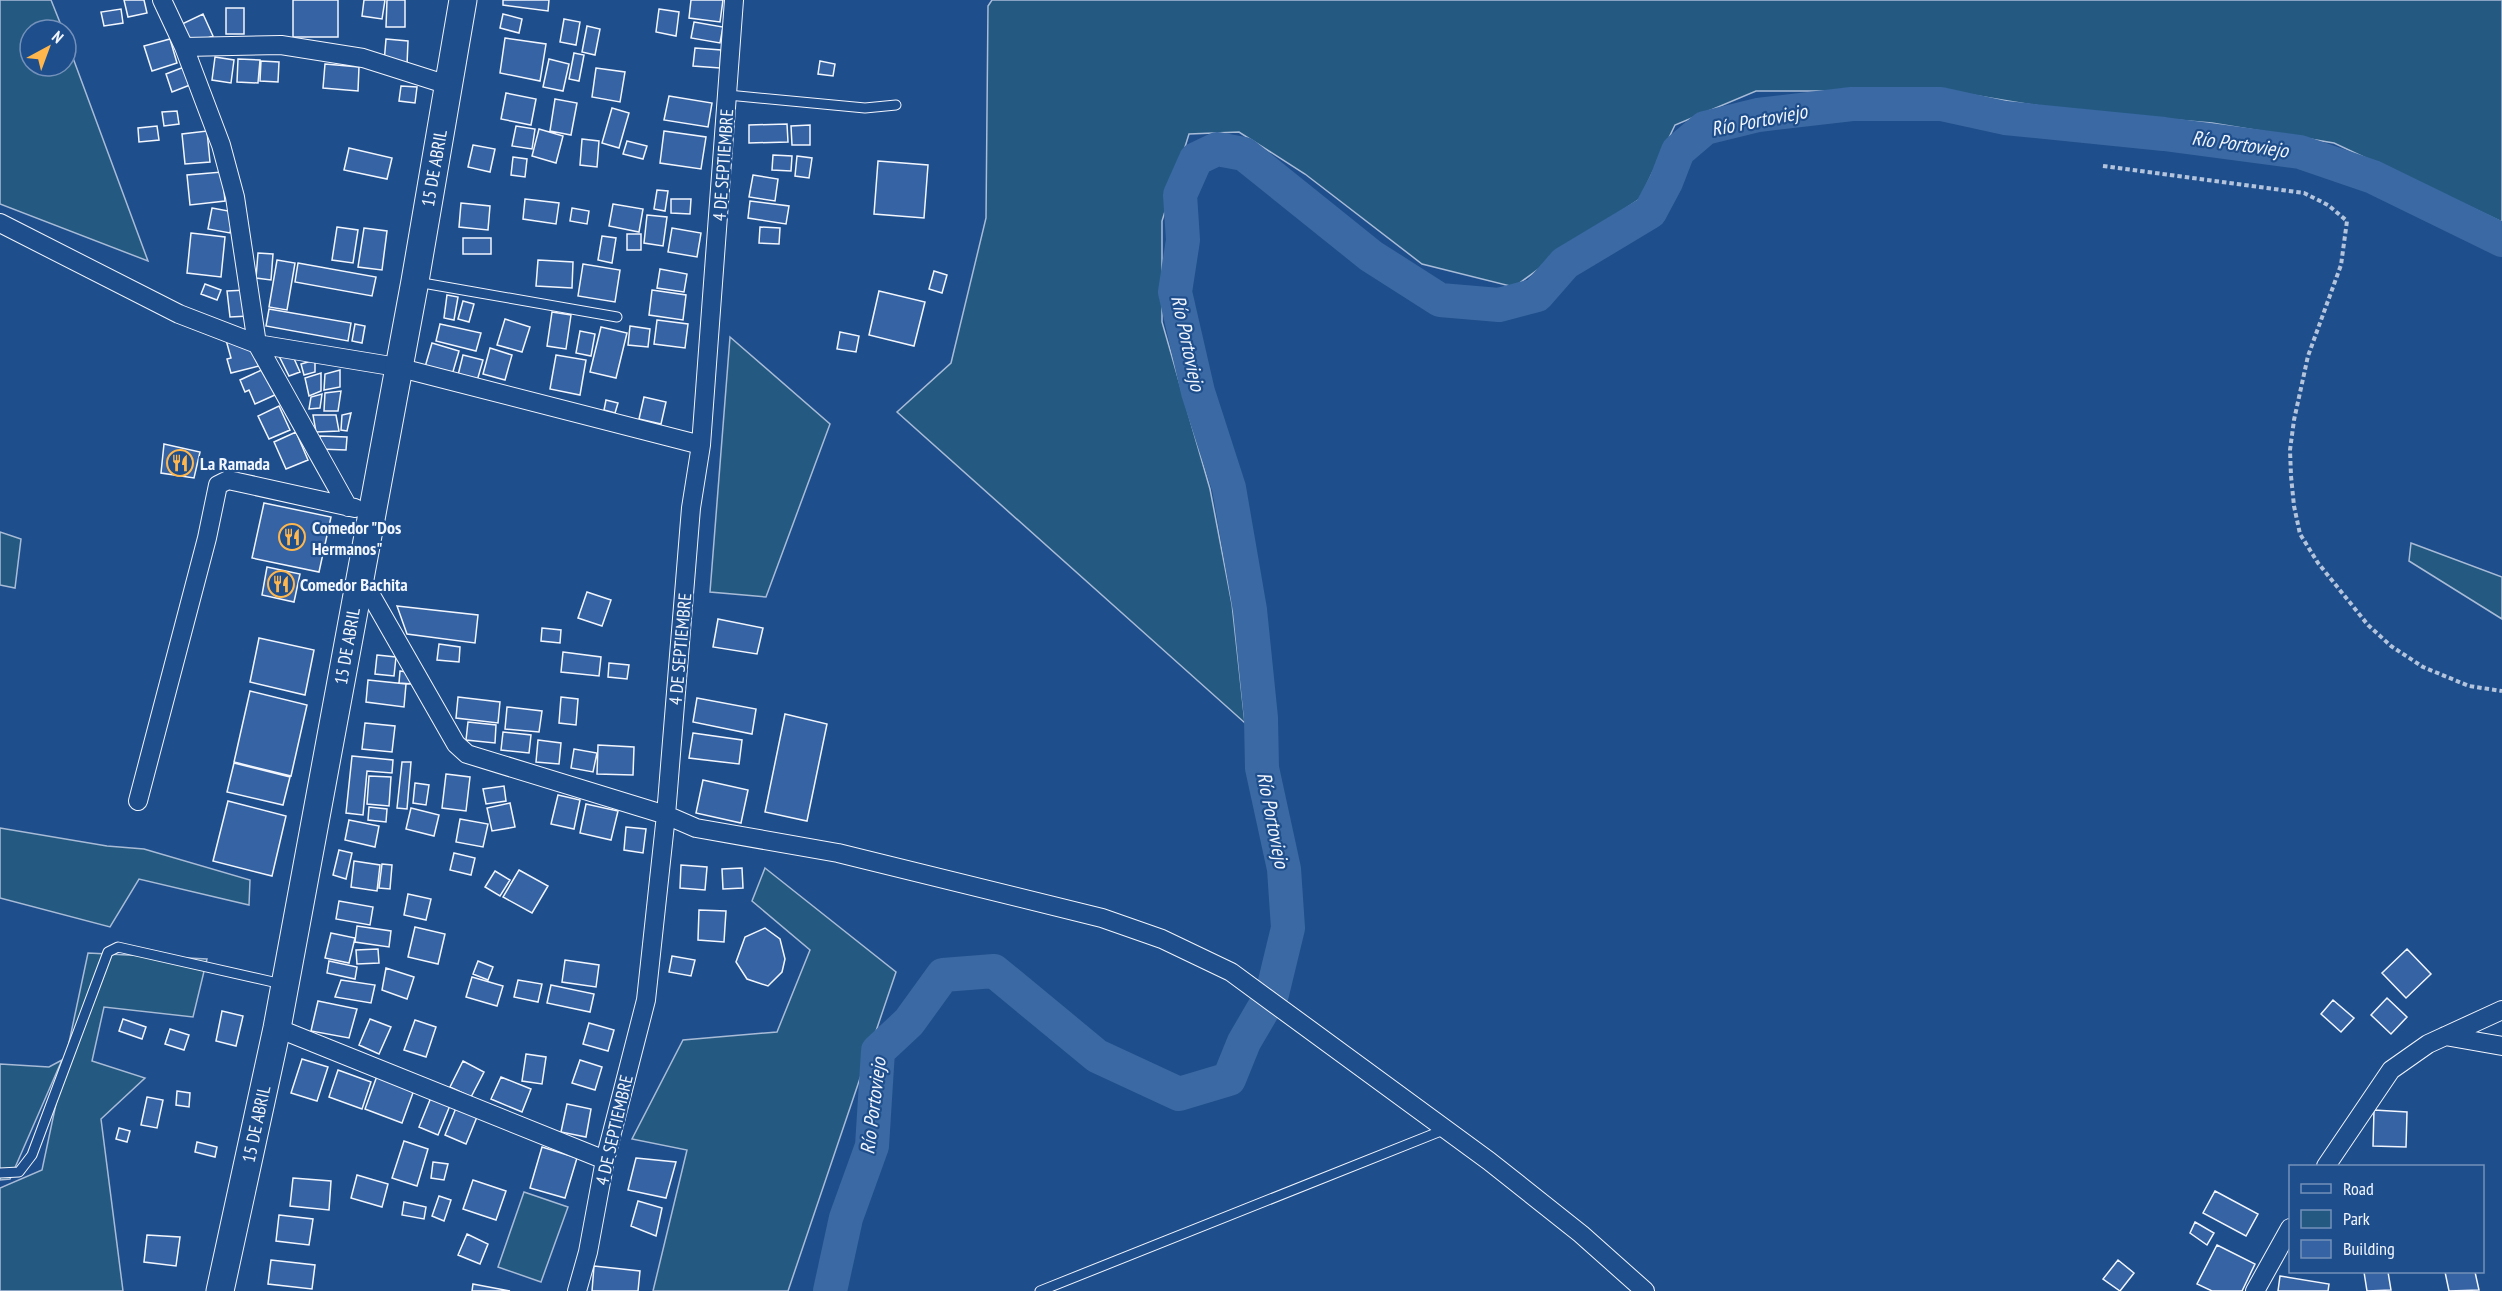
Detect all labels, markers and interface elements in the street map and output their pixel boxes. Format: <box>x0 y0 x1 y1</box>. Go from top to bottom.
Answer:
north arrow <box>18 18 78 78</box>
text: N <box>48 26 68 47</box>
water label: Río Portoviejo <box>1709 98 1810 142</box>
street label: 4 DE SEPTIEMBRE <box>708 108 738 222</box>
water label: Río Portoviejo <box>2190 124 2291 164</box>
street label: 15 DE ABRIL <box>416 127 452 208</box>
water label: Río Portoviejo <box>1165 293 1211 394</box>
restaurant icon: La Ramada <box>165 448 195 478</box>
place label: La Ramada <box>200 452 270 475</box>
place label: Comedor "Dos Hermanos" <box>312 516 401 560</box>
restaurant icon: Comedor "Dos Hermanos" <box>277 522 307 552</box>
restaurant icon: Comedor Bachita <box>266 569 296 599</box>
place label: Comedor Bachita <box>300 573 408 596</box>
street label: 4 DE SEPTIEMBRE <box>664 592 696 706</box>
street label: 15 DE ABRIL <box>329 605 365 686</box>
water label: Río Portoviejo <box>1251 770 1295 871</box>
water label: Río Portoviejo <box>854 1055 892 1156</box>
street label: 4 DE SEPTIEMBRE <box>590 1073 638 1187</box>
street label: 15 DE ABRIL <box>237 1083 275 1164</box>
legend <box>2289 1165 2484 1273</box>
text: Road <box>2343 1177 2374 1200</box>
text: Park <box>2343 1207 2370 1230</box>
text: Building <box>2343 1237 2395 1260</box>

